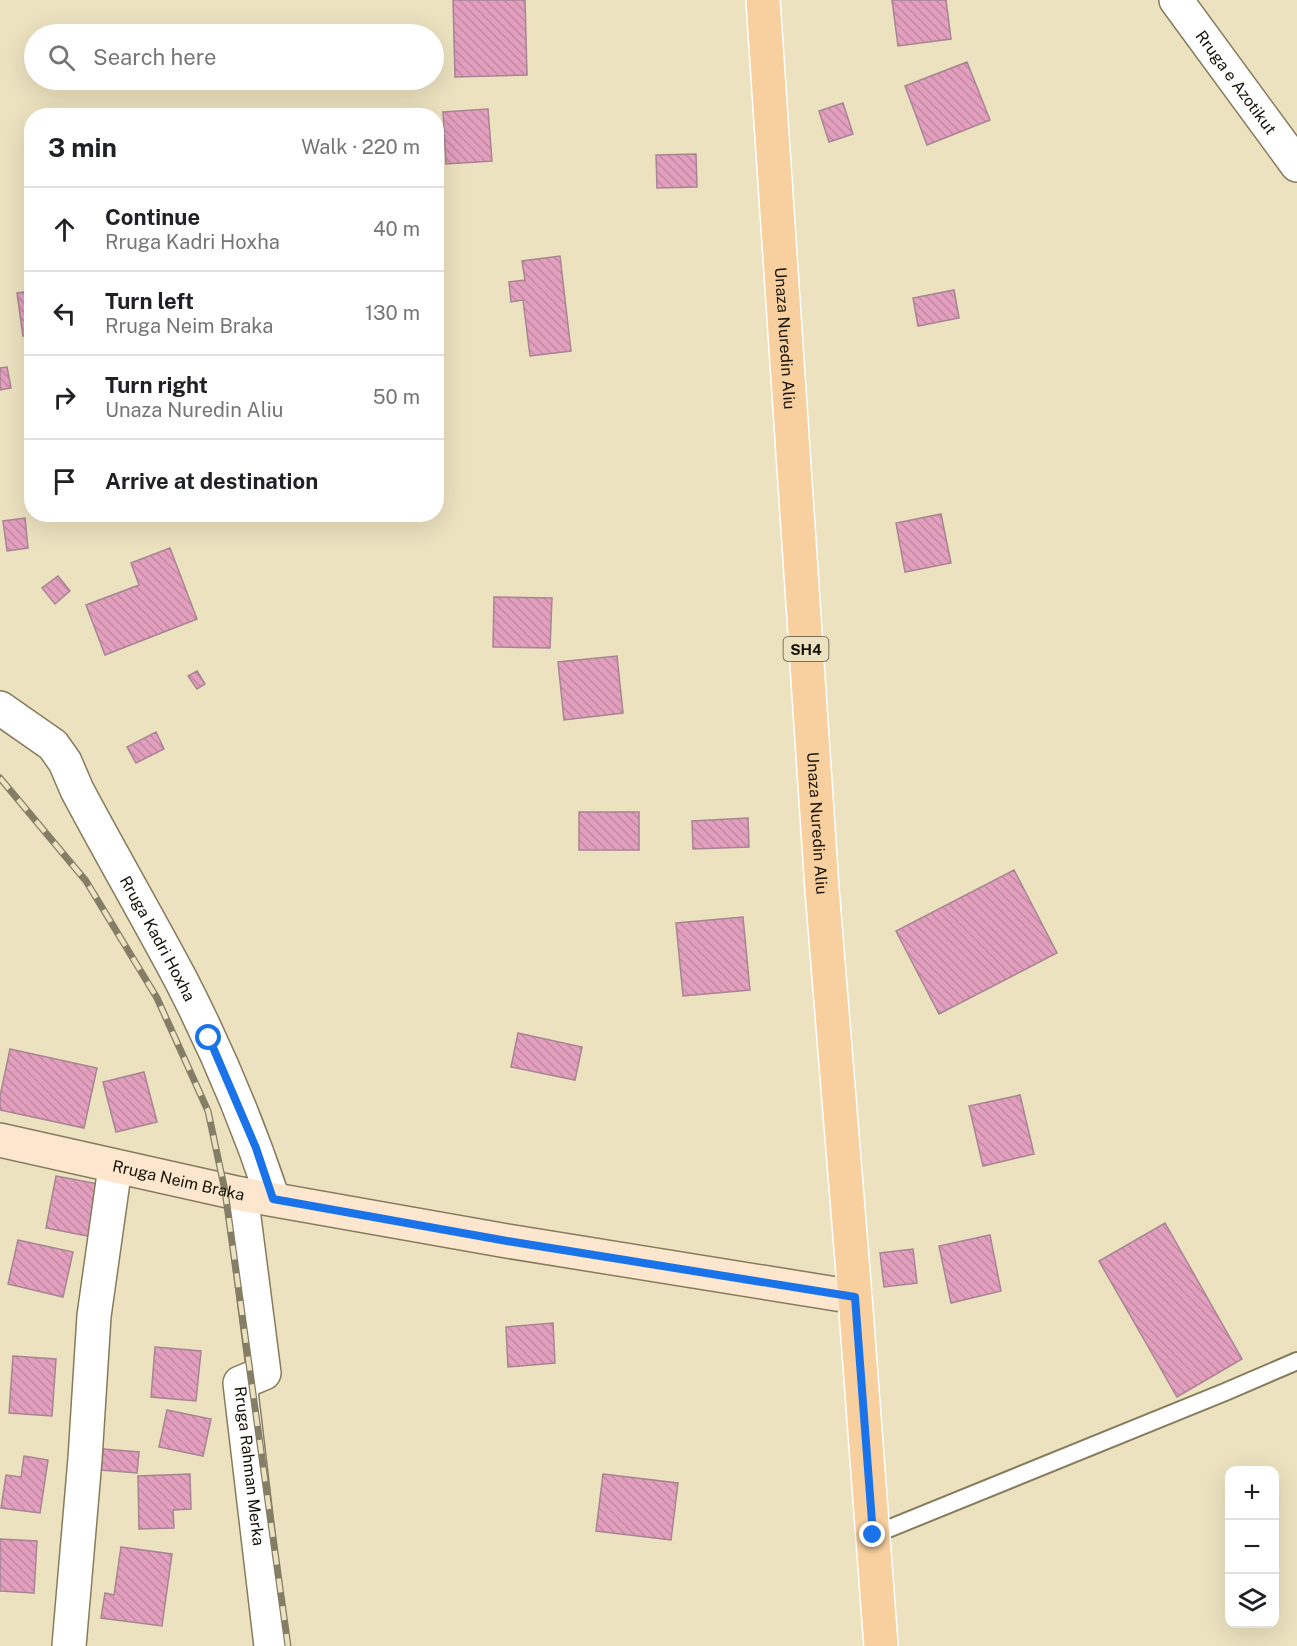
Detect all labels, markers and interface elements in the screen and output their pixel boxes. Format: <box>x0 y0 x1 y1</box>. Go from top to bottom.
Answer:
search box <box>24 24 444 90</box>
street label: Rruga e Azotikut <box>1192 27 1281 138</box>
icon: search <box>45 41 78 74</box>
text: Search here <box>93 44 217 70</box>
text: 3 min <box>48 132 117 163</box>
text: Walk · 220 m <box>301 135 420 159</box>
text: Continue <box>105 204 200 230</box>
icon: ahead <box>48 213 81 246</box>
text: 40 m <box>373 217 420 241</box>
text: Rruga Kadri Hoxha <box>105 230 280 254</box>
street label: Unaza Nuredin Aliu <box>771 266 800 410</box>
text: Turn left <box>105 288 194 314</box>
icon: left <box>48 297 81 330</box>
text: 130 m <box>365 301 420 325</box>
text: Rruga Neim Braka <box>105 314 273 338</box>
text: Turn right <box>105 372 208 398</box>
icon: right <box>48 381 81 414</box>
text: 50 m <box>373 385 420 409</box>
text: Unaza Nuredin Aliu <box>105 398 283 422</box>
icon: arrive <box>48 465 81 498</box>
text: Arrive at destination <box>105 468 318 494</box>
road number: SH4 <box>784 637 828 661</box>
street label: Unaza Nuredin Aliu <box>803 751 832 895</box>
street label: Rruga Kadri Hoxha <box>116 872 200 1004</box>
route start <box>195 1024 221 1050</box>
street label: Rruga Neim Braka <box>111 1156 246 1204</box>
street label: Rruga Rahman Merka <box>231 1385 269 1547</box>
map controls <box>1225 1466 1279 1628</box>
button: + <box>1225 1466 1279 1520</box>
button: − <box>1225 1520 1279 1574</box>
route end <box>859 1521 885 1547</box>
button: layers <box>1225 1574 1279 1628</box>

